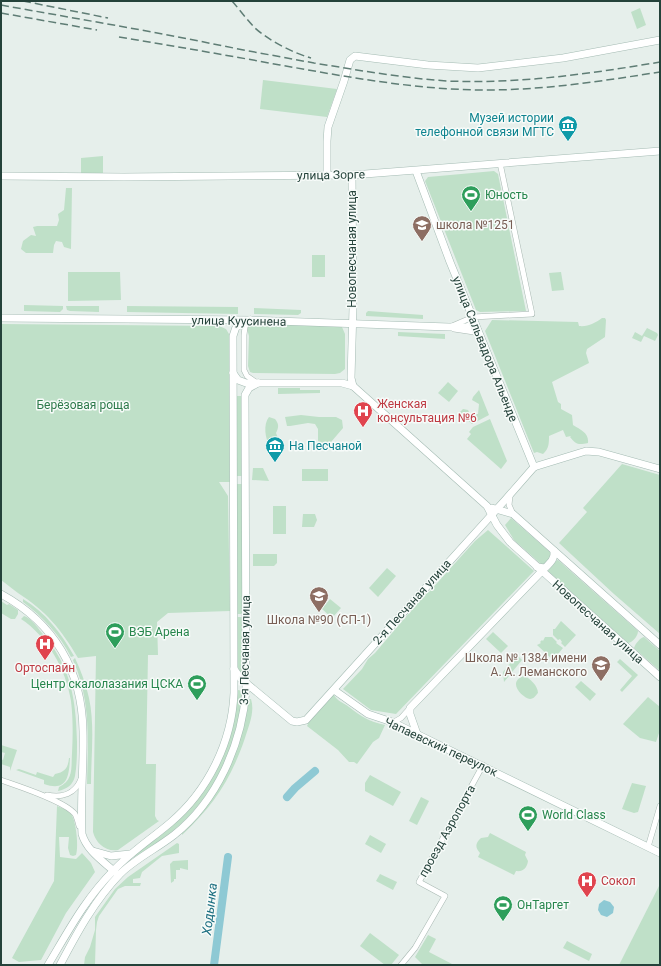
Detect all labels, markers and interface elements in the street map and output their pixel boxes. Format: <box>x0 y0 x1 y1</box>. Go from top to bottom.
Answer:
place label: Музей истории телефонной связи МГТС <box>415 111 554 139</box>
museum icon: Музей истории телефонной связи МГТС <box>557 114 579 142</box>
street label: улица Зорге <box>297 167 365 183</box>
sports icon: Юность <box>460 184 482 212</box>
place label: Юность <box>485 188 528 202</box>
street label: Новопесчаная улица <box>345 190 359 308</box>
school or university icon: школа №1251 <box>411 214 433 242</box>
place label: школа №1251 <box>436 218 515 232</box>
street label: улица Сальвадора Альенде <box>449 274 521 424</box>
street label: улица Куусинена <box>192 313 286 329</box>
place label: Женская консультация №6 <box>377 397 477 425</box>
park label: Берёзовая роща <box>37 398 129 412</box>
hospital icon: Женская консультация №6 <box>352 400 374 428</box>
museum icon: На Песчаной <box>264 435 286 463</box>
place label: На Песчаной <box>289 439 362 453</box>
street label: 2-я Песчаная улица <box>370 557 454 647</box>
street label: Новопесчаная улица <box>550 577 646 667</box>
school or university icon: Школа №90 (СП-1) <box>308 585 330 613</box>
street label: 3-я Песчаная улица <box>237 595 253 705</box>
place label: Школа №90 (СП-1) <box>267 613 371 627</box>
sports icon: ВЭБ Арена <box>104 621 126 649</box>
place label: ВЭБ Арена <box>129 625 190 639</box>
hospital icon: Ортоспайн <box>34 633 56 661</box>
place label: Школа № 1384 имени А. А. Леманского <box>465 651 587 679</box>
school or university icon: Школа № 1384 имени А. А. Леманского <box>590 654 612 682</box>
place label: Ортоспайн <box>15 661 75 675</box>
sports icon: Центр скалолазания ЦСКА <box>186 673 208 701</box>
place label: Центр скалолазания ЦСКА <box>31 677 183 691</box>
street label: Чапаевский переулок <box>382 715 500 780</box>
street label: проезд Аэропорта <box>416 782 478 880</box>
sports icon: World Class <box>517 804 539 832</box>
place label: World Class <box>542 808 606 822</box>
hospital icon: Сокол <box>576 870 598 898</box>
place label: Сокол <box>601 874 636 888</box>
water label: Ходынка <box>199 882 220 937</box>
sports icon: ОнТаргет <box>492 894 514 922</box>
place label: ОнТаргет <box>517 898 569 912</box>

